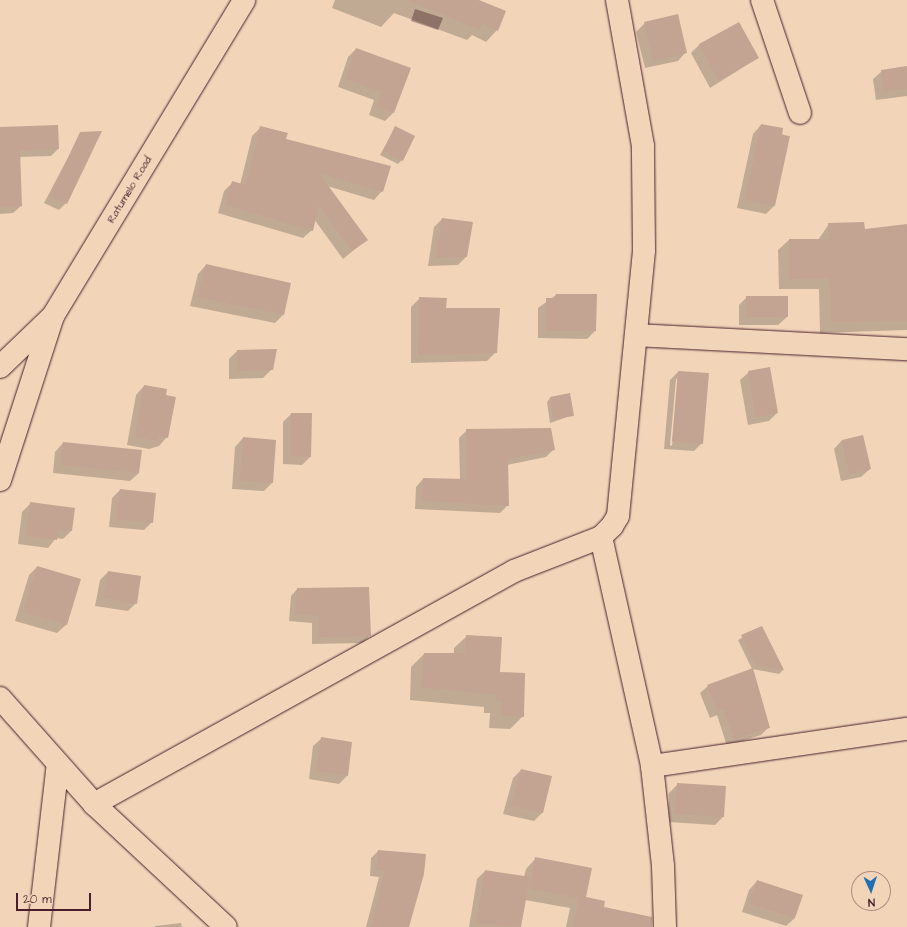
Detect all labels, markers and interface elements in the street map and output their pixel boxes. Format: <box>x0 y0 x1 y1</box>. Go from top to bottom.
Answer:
street label: Ratumelo Road <box>105 154 155 226</box>
north arrow <box>851 871 891 911</box>
scale bar <box>18 885 93 911</box>
text: 20 m <box>23 891 52 908</box>
text: N <box>868 895 875 910</box>

